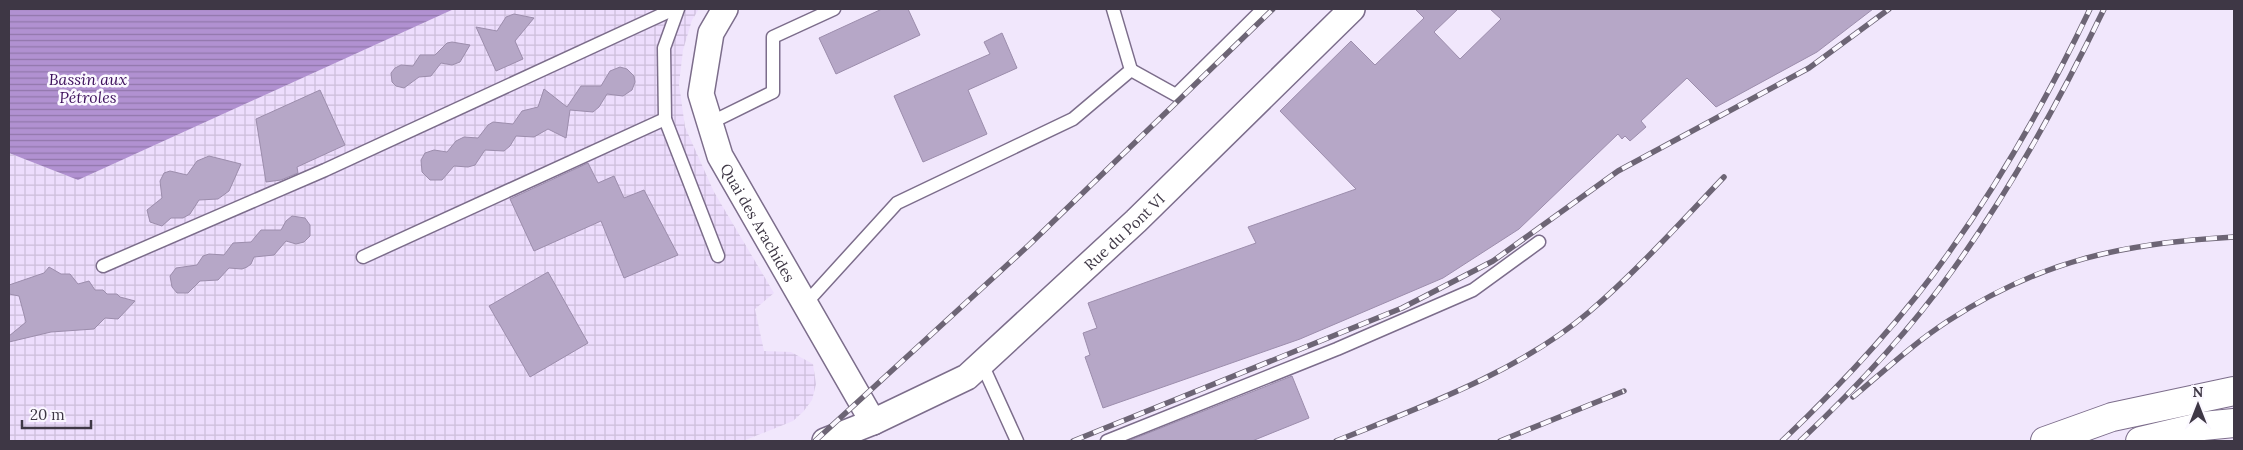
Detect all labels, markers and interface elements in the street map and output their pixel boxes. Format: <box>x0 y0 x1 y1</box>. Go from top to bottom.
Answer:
water label: Bassin aux Pétroles <box>49 69 128 107</box>
street label: Quai des Arachides <box>717 160 800 285</box>
street label: Rue du Pont VI <box>1080 189 1168 274</box>
north arrow <box>2173 380 2223 430</box>
text: N <box>2193 383 2204 401</box>
scale bar <box>22 398 91 430</box>
text: 20 m <box>30 405 65 424</box>

